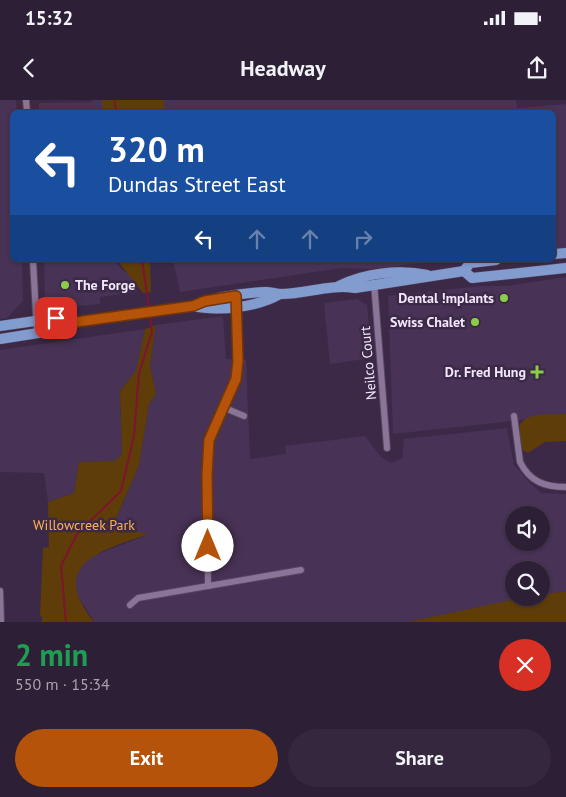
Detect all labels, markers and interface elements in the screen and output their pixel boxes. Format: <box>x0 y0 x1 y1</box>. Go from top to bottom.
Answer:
text: 15:32 <box>25 6 73 30</box>
icon: back <box>15 54 43 82</box>
text: Headway <box>240 54 326 82</box>
icon: share <box>523 54 551 82</box>
text: 320 m <box>108 126 205 172</box>
icon: left <box>25 130 90 195</box>
text: Dundas Street East <box>108 170 286 198</box>
icon: left <box>190 225 218 253</box>
icon: ahead <box>243 225 271 253</box>
icon: ahead <box>296 225 324 253</box>
icon: right <box>349 225 377 253</box>
place label: The Forge <box>75 276 135 294</box>
marker: The Forge <box>59 279 71 291</box>
place label: Dental !mplants <box>398 289 494 307</box>
marker: Dental !mplants <box>498 292 510 304</box>
pin <box>35 297 77 339</box>
icon: arrive <box>42 304 70 332</box>
place label: Swiss Chalet <box>390 313 465 331</box>
marker: Swiss Chalet <box>469 316 481 328</box>
street label: Neilco Court <box>356 325 380 401</box>
place label: Dr. Fred Hung <box>445 363 526 381</box>
marker: Dr. Fred Hung <box>530 365 544 379</box>
map controls <box>505 506 550 606</box>
button: sound <box>505 506 550 551</box>
park label: Willowcreek Park <box>33 516 135 534</box>
position arrow <box>181 519 233 571</box>
button: search <box>505 561 550 606</box>
text: 2 min <box>15 635 88 674</box>
button: close <box>499 639 551 691</box>
text: 550 m · 15:34 <box>15 674 110 694</box>
button: Exit <box>15 729 278 787</box>
button: Share <box>288 729 551 787</box>

